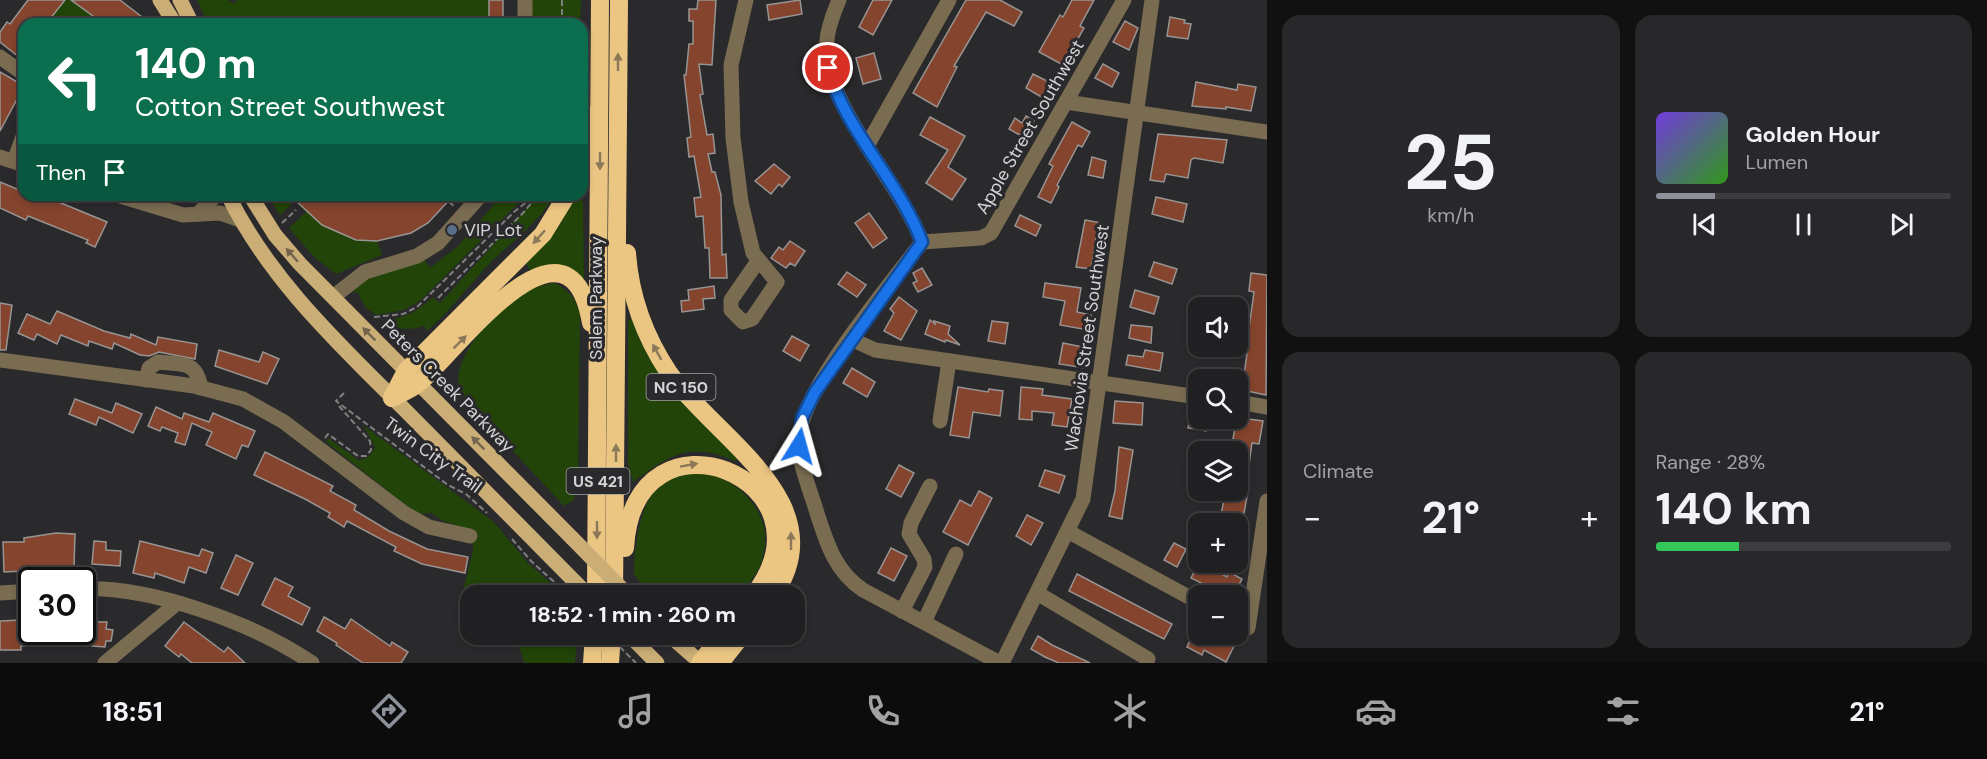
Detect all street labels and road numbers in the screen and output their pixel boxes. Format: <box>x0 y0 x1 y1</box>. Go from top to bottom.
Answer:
street label: Apple Street Southwest <box>970 35 1090 219</box>
street label: Wachovia Street Southwest <box>1059 223 1115 453</box>
street label: Salem Parkway <box>584 236 608 360</box>
street label: Peters Creek Parkway <box>376 314 520 458</box>
road number: NC 150 <box>646 374 716 400</box>
street label: Twin City Trail <box>379 411 487 499</box>
road number: US 421 <box>566 468 630 494</box>

